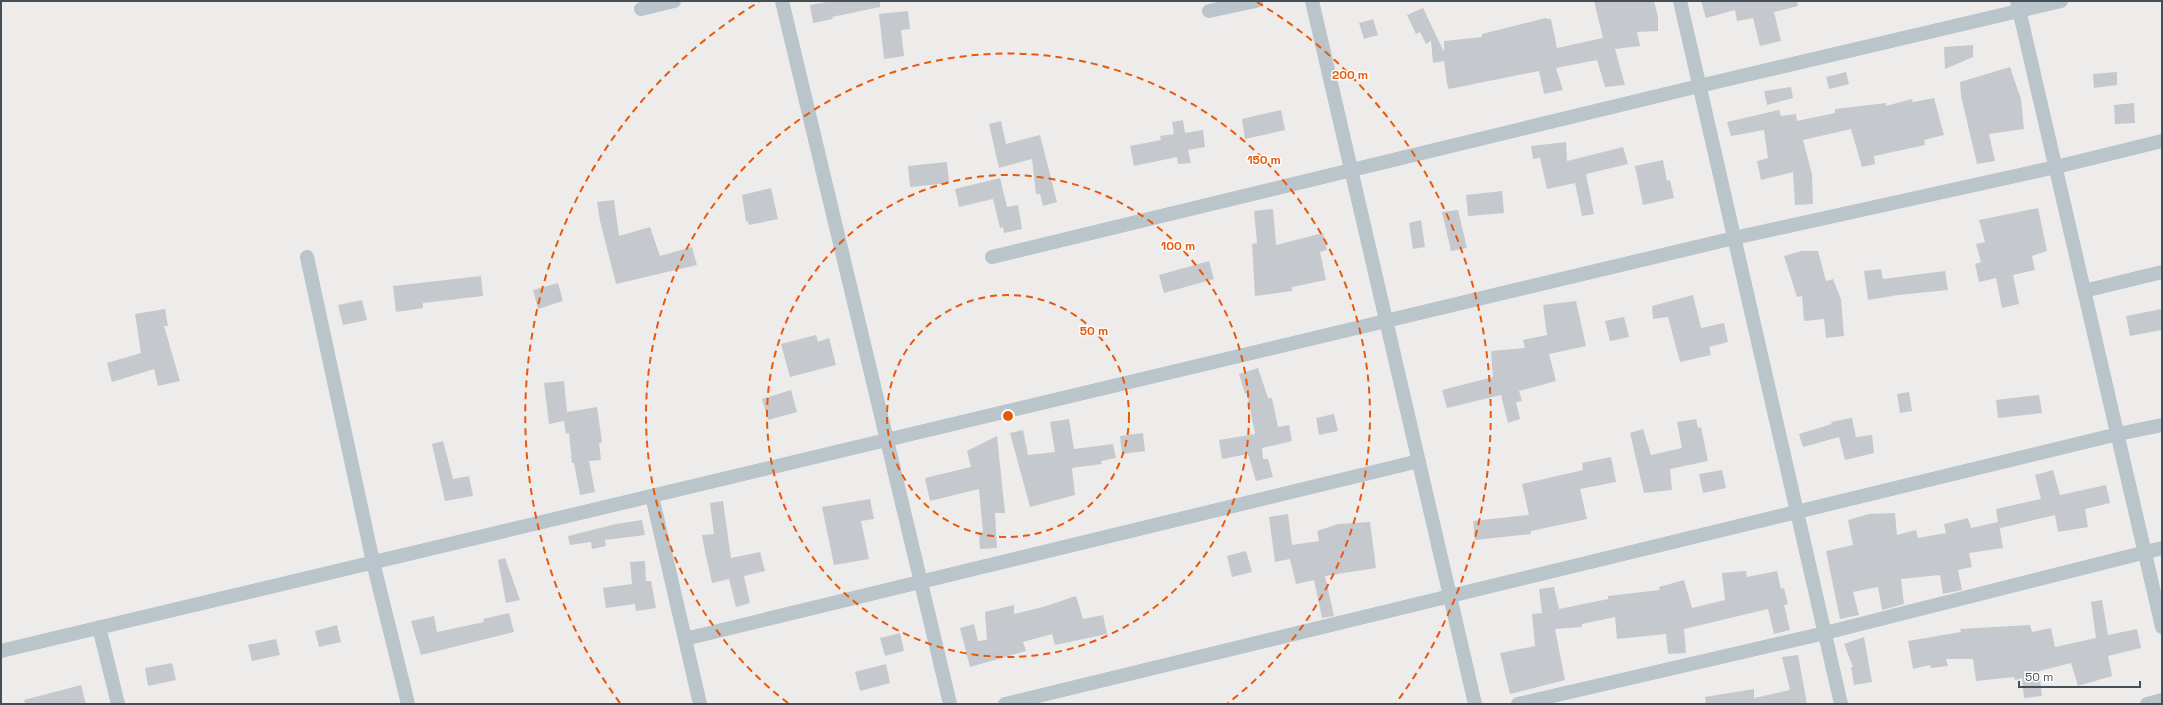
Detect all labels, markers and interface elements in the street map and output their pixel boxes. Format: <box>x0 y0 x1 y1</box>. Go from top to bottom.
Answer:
text: 200 m <box>1332 67 1368 83</box>
text: 150 m <box>1247 152 1281 168</box>
text: 100 m <box>1161 238 1195 254</box>
text: 50 m <box>1080 323 1108 339</box>
centre of rings <box>1001 409 1015 423</box>
scale bar <box>2019 663 2140 689</box>
text: 50 m <box>2025 669 2053 685</box>

